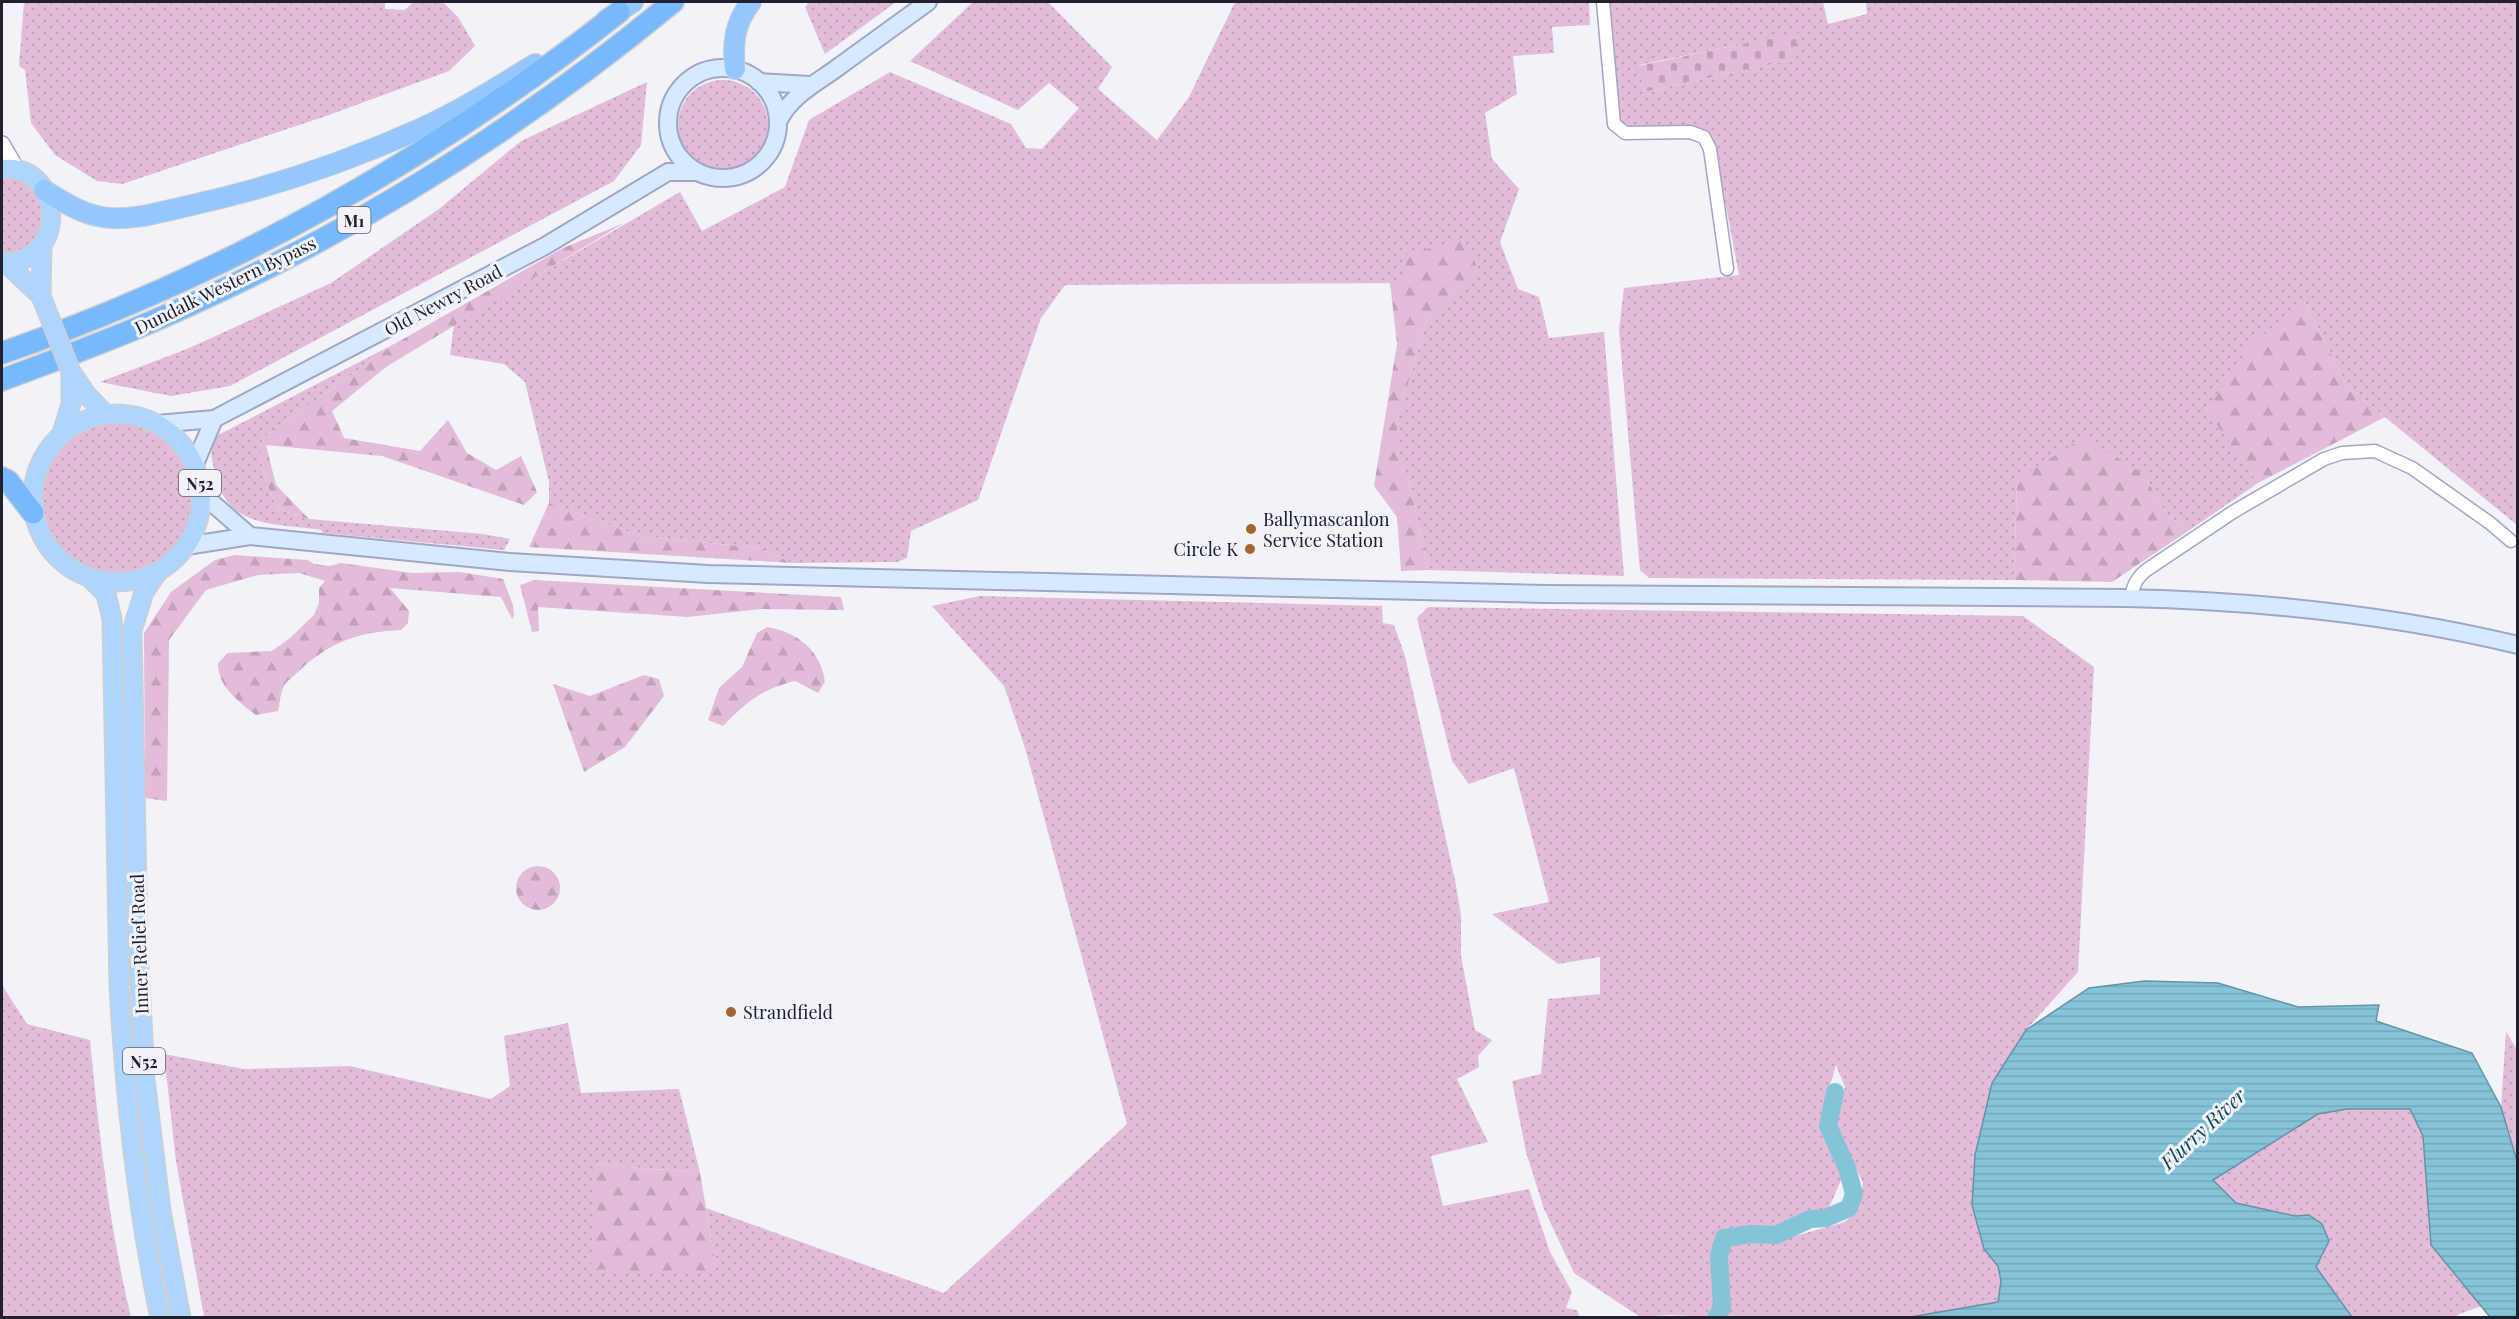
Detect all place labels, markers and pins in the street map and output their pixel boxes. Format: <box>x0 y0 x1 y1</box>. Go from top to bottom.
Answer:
place label: Ballymascanlon Service Station <box>1263 507 1390 552</box>
marker: Ballymascanlon Service Station <box>1244 522 1258 536</box>
place label: Circle K <box>1174 537 1238 561</box>
marker: Circle K <box>1243 542 1257 556</box>
place label: Strandfield <box>743 1000 834 1024</box>
marker: Strandfield <box>724 1005 738 1019</box>

